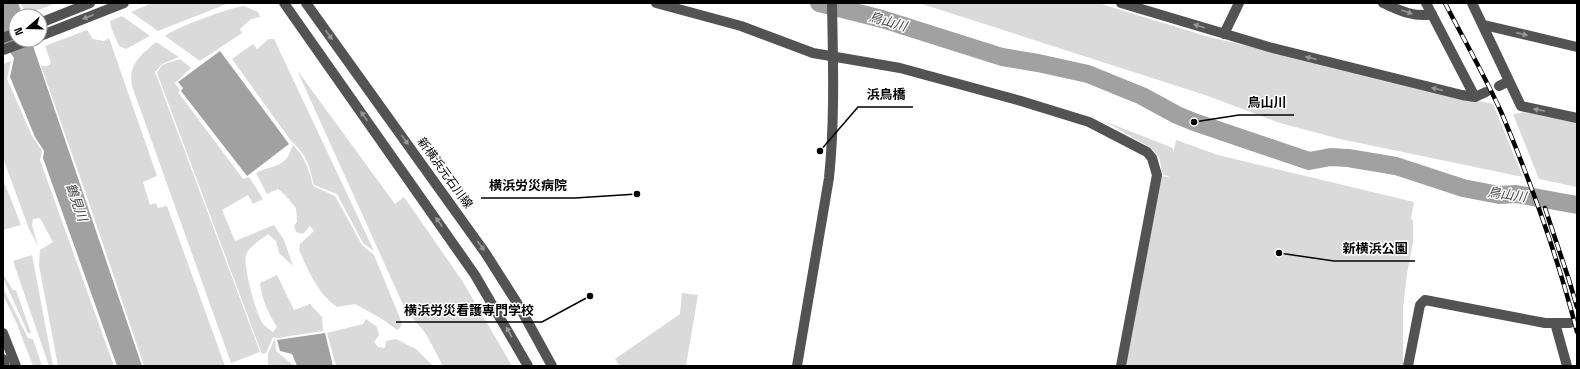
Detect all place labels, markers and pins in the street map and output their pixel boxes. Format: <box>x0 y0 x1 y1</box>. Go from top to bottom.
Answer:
callout: 浜鳥橋 <box>858 82 913 107</box>
callout: 鳥山川 <box>1239 90 1294 115</box>
callout: 横浜労災病院 <box>481 173 575 198</box>
callout: 新横浜公園 <box>1334 236 1415 261</box>
callout: 横浜労災看護専門学校 <box>396 297 542 322</box>

